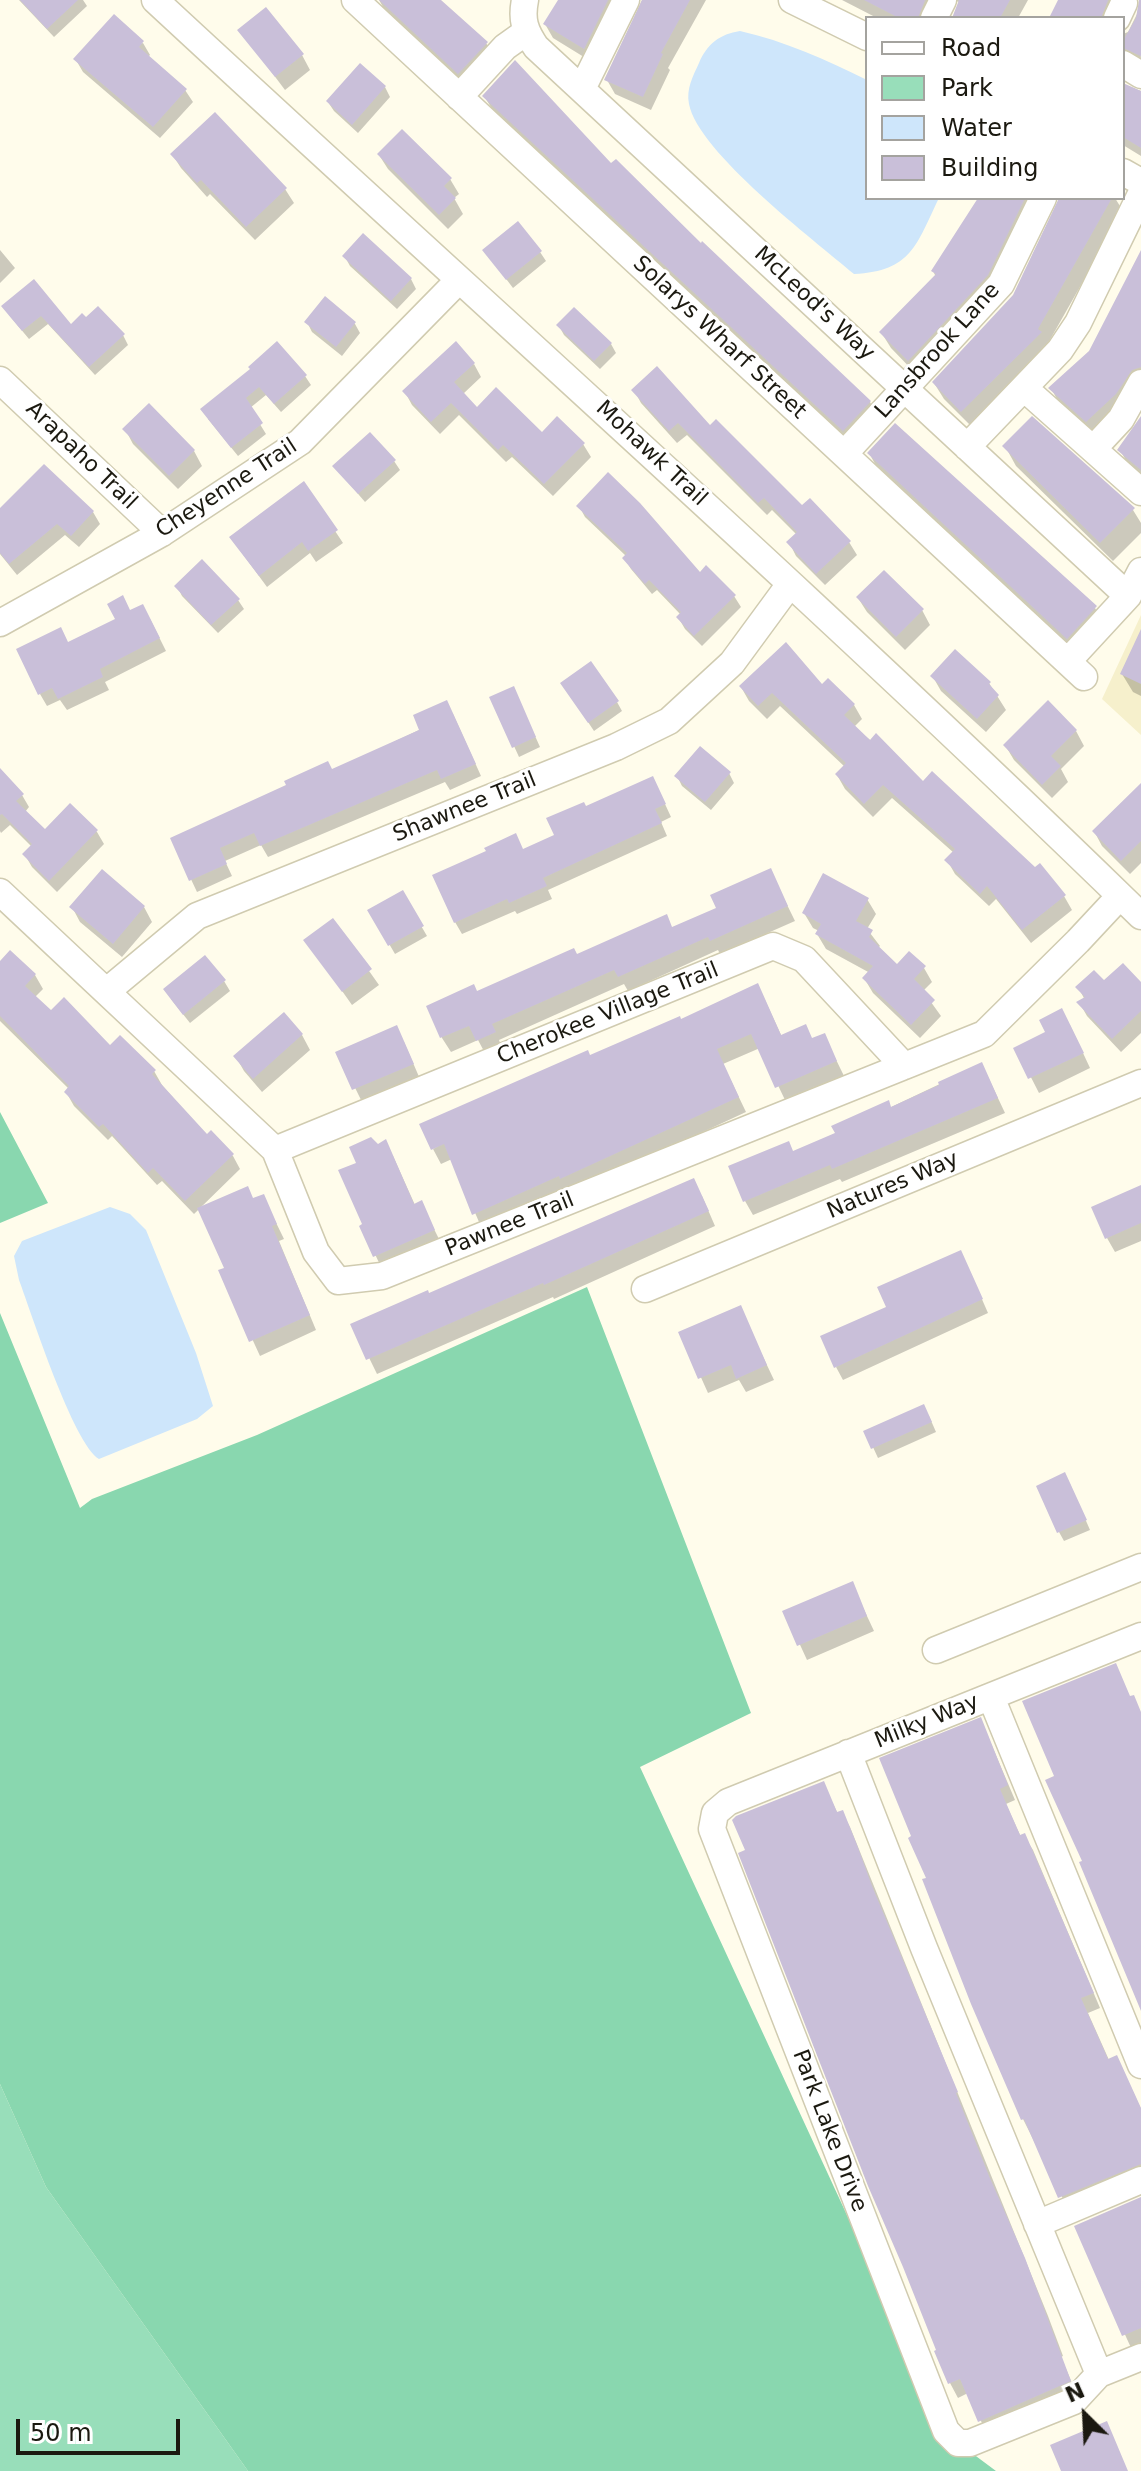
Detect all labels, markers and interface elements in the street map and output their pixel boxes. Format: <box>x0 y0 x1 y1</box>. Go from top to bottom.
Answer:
legend <box>865 16 1125 200</box>
text: Road <box>941 34 1001 62</box>
text: Park <box>941 74 993 102</box>
text: Water <box>941 114 1012 142</box>
text: Building <box>941 154 1038 182</box>
street label: McLeod's Way <box>748 241 880 367</box>
street label: Solarys Wharf Street <box>627 251 811 425</box>
street label: Lansbrook Lane <box>870 278 1006 424</box>
street label: Arapaho Trail <box>20 396 142 516</box>
street label: Mohawk Trail <box>590 396 712 512</box>
street label: Cheyenne Trail <box>152 434 302 544</box>
street label: Shawnee Trail <box>389 767 541 849</box>
street label: Cherokee Village Trail <box>493 957 723 1071</box>
street label: Natures Way <box>823 1147 963 1225</box>
street label: Pawnee Trail <box>442 1187 578 1263</box>
street label: Milky Way <box>871 1689 983 1755</box>
street label: Park Lake Drive <box>786 2046 872 2216</box>
north arrow <box>1045 2375 1125 2455</box>
text: N <box>1062 2377 1089 2408</box>
scale bar <box>20 2403 184 2453</box>
text: 50 m <box>30 2419 92 2447</box>

